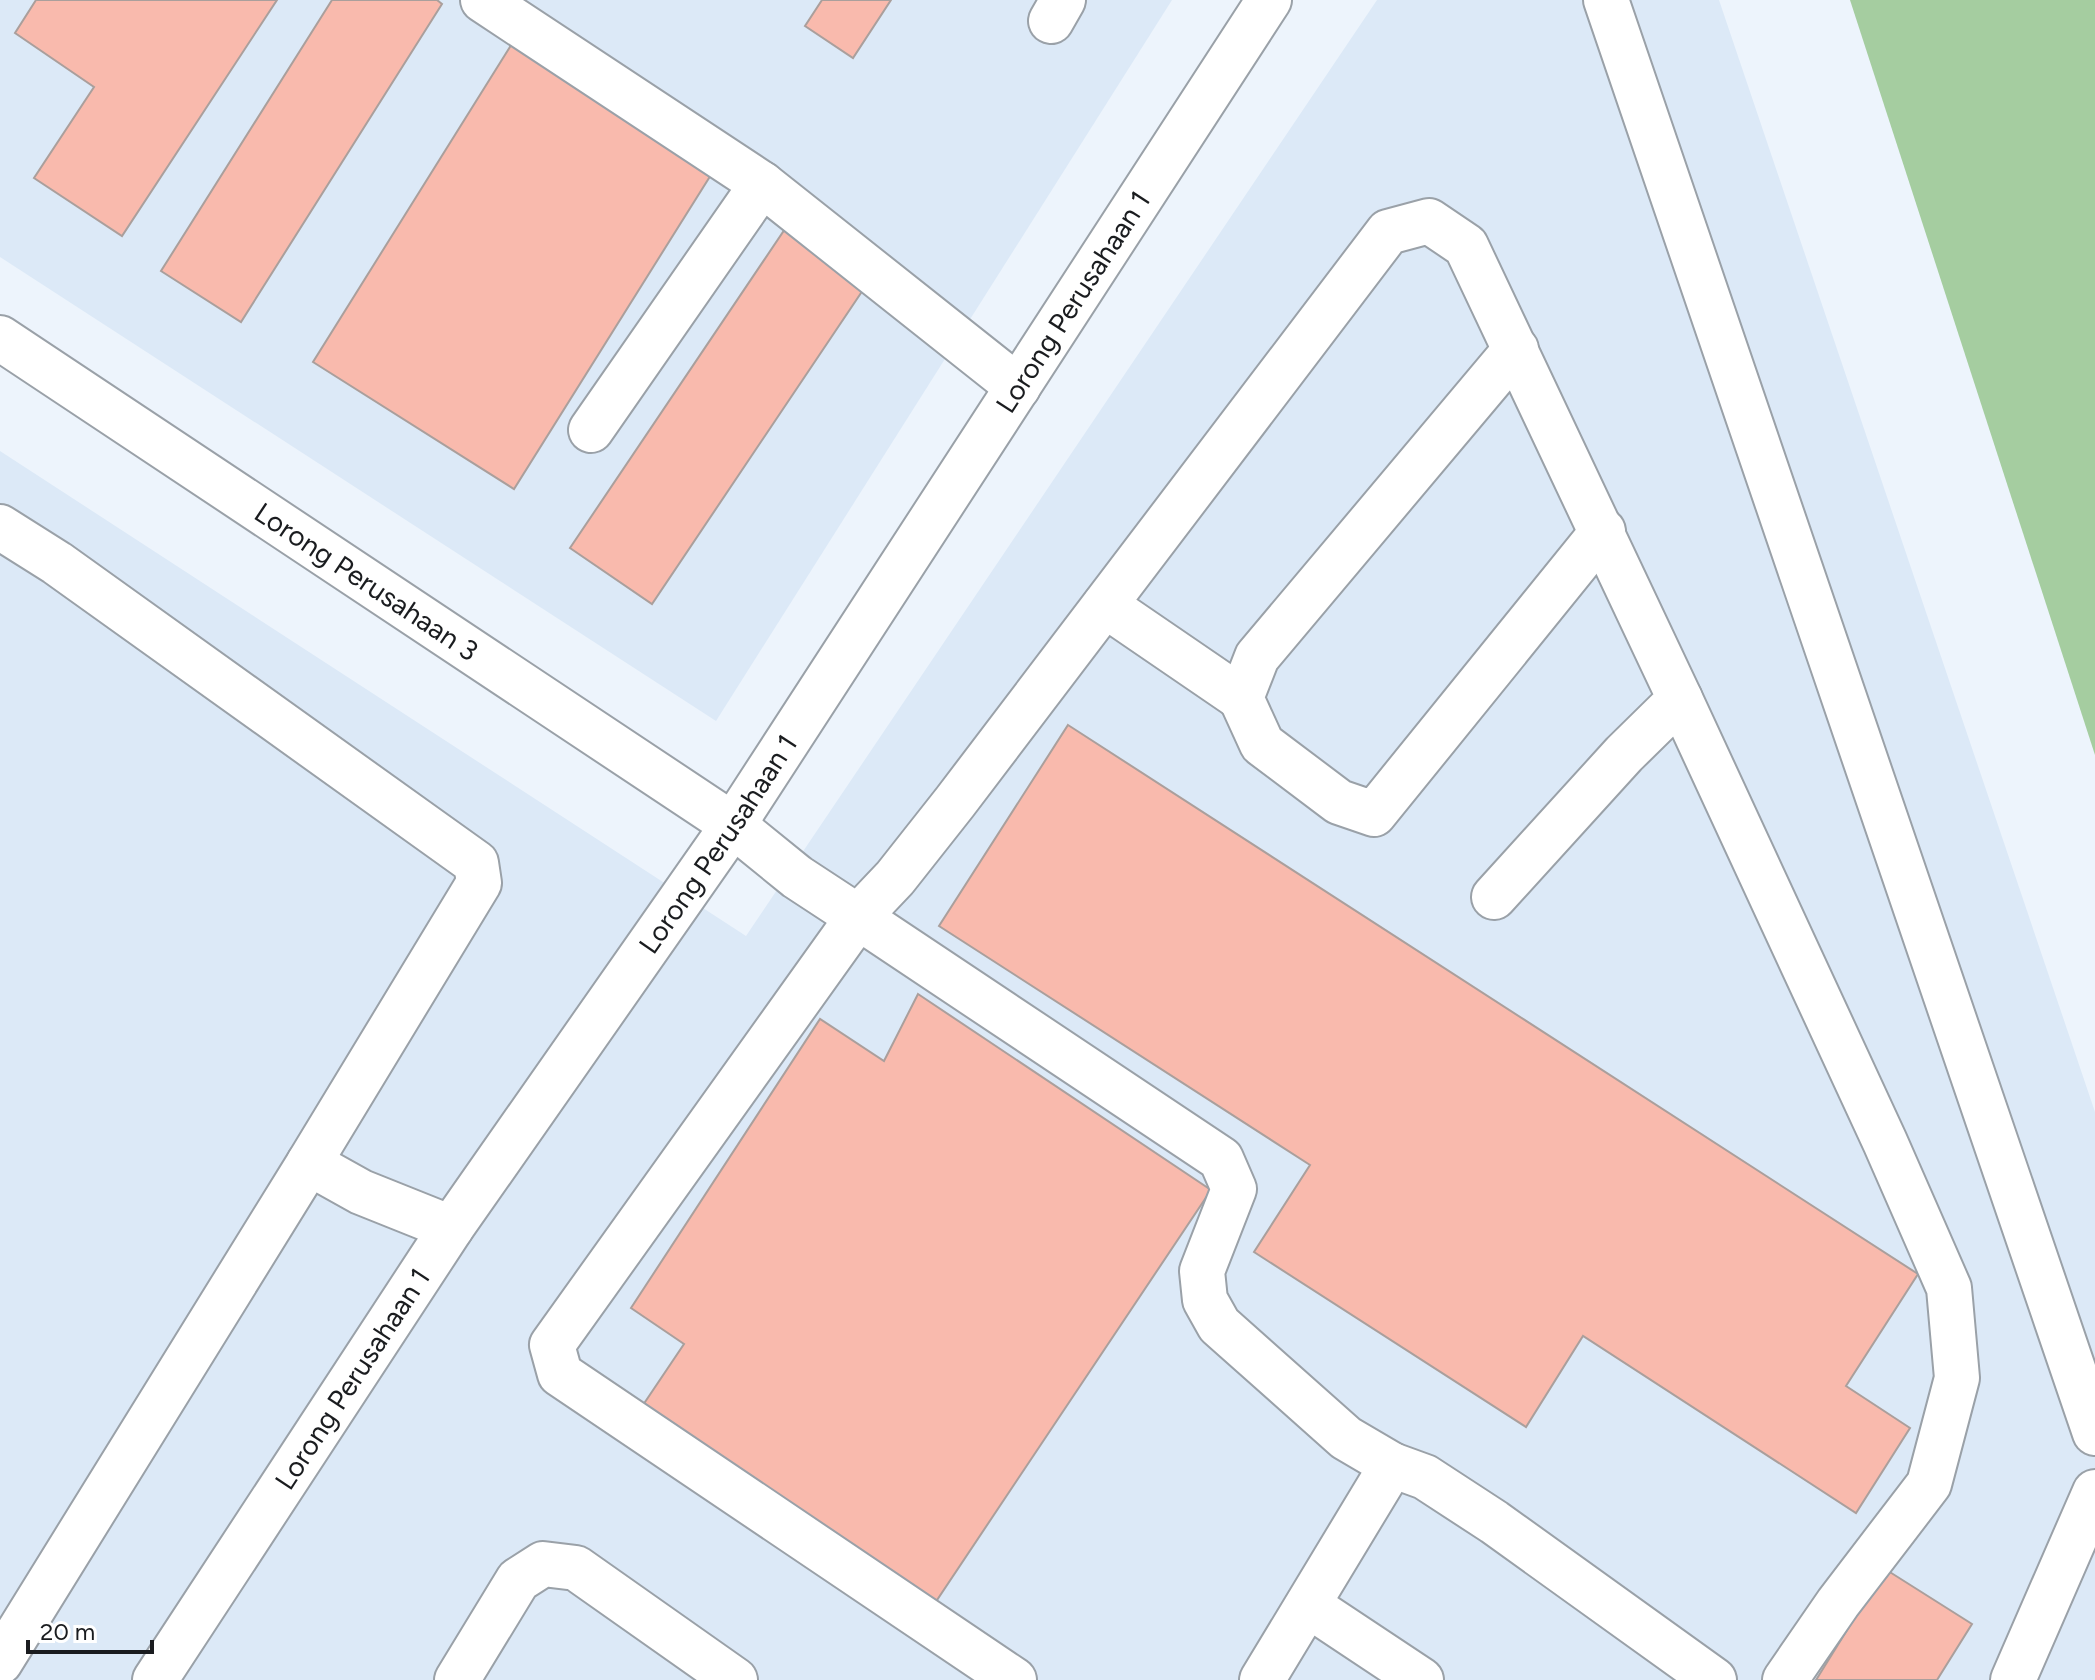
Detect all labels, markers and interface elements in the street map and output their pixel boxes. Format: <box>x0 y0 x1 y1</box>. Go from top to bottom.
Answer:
street label: Lorong Perusahaan 1 <box>988 185 1157 419</box>
street label: Lorong Perusahaan 3 <box>248 495 485 668</box>
street label: Lorong Perusahaan 1 <box>631 728 804 960</box>
street label: Lorong Perusahaan 1 <box>267 1262 437 1496</box>
scale bar <box>28 1604 152 1654</box>
text: 20 m <box>40 1617 95 1646</box>

